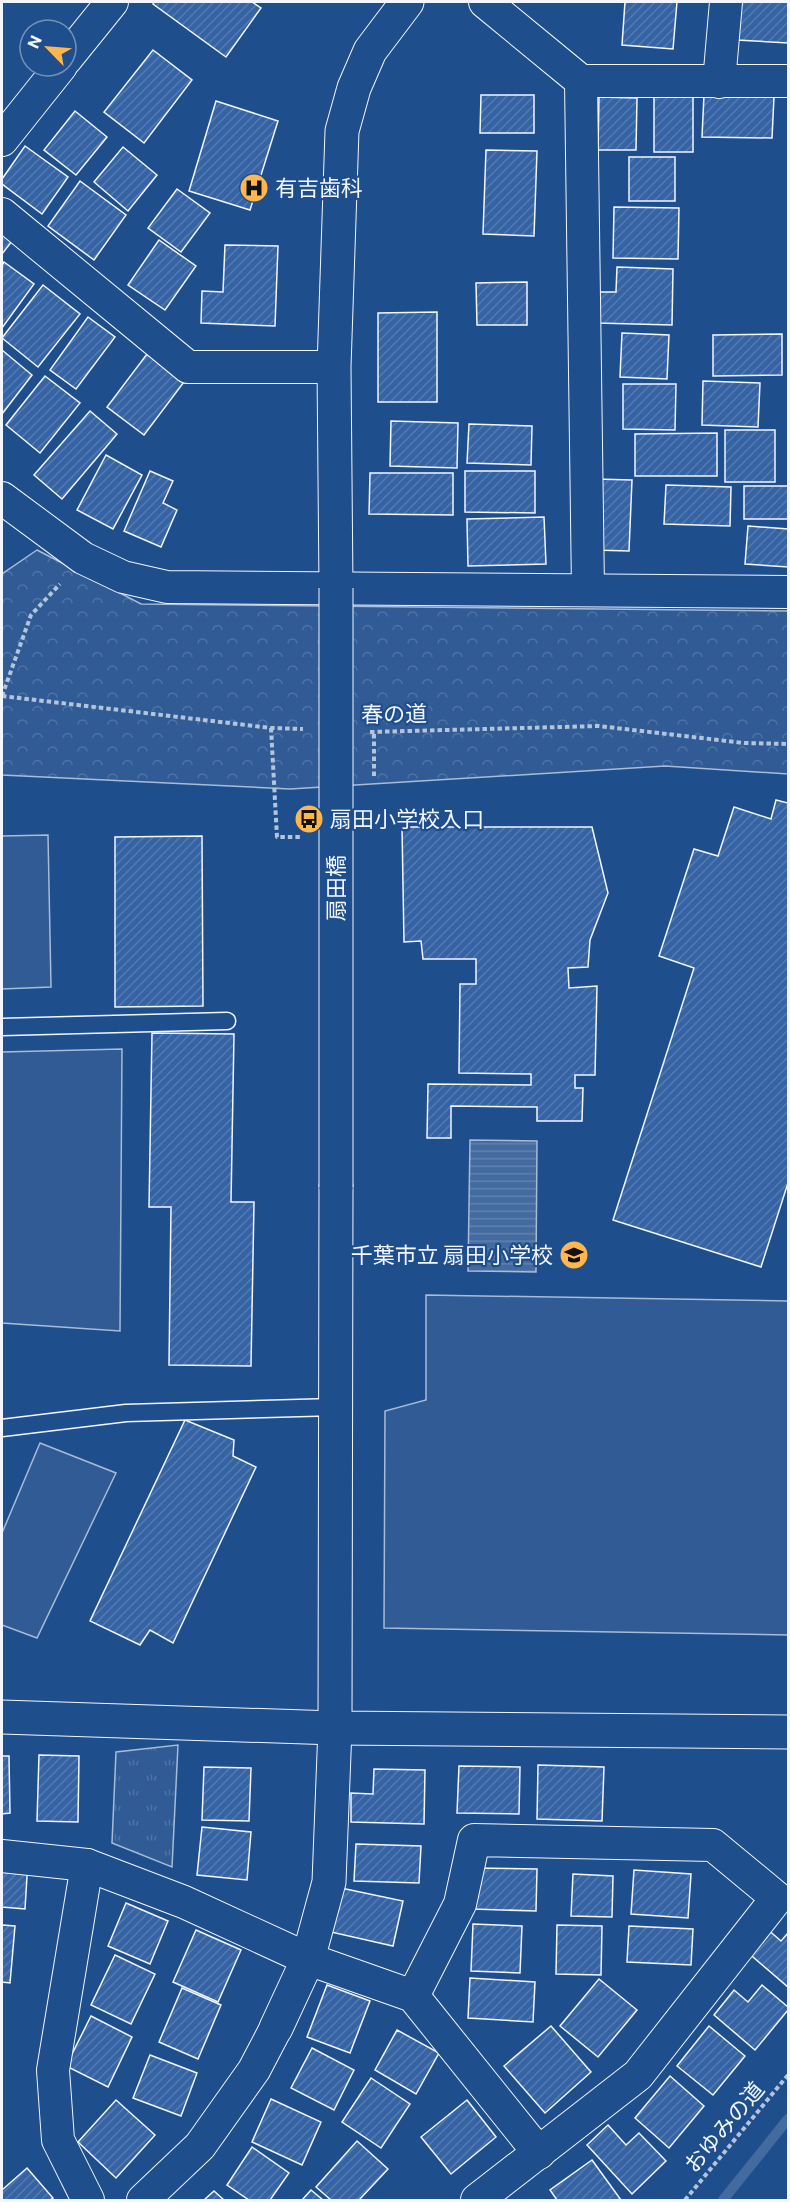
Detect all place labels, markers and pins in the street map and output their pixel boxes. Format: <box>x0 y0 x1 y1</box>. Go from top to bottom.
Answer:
hospital icon: 有吉歯科 <box>238 172 270 204</box>
place label: 有吉歯科 <box>275 174 363 201</box>
bus stop icon: 扇田小学校入口 <box>293 803 325 835</box>
place label: 扇田小学校入口 <box>330 805 484 832</box>
school or university icon: 千葉市立 扇田小学校 <box>558 1239 590 1271</box>
place label: 千葉市立 扇田小学校 <box>351 1241 553 1268</box>

